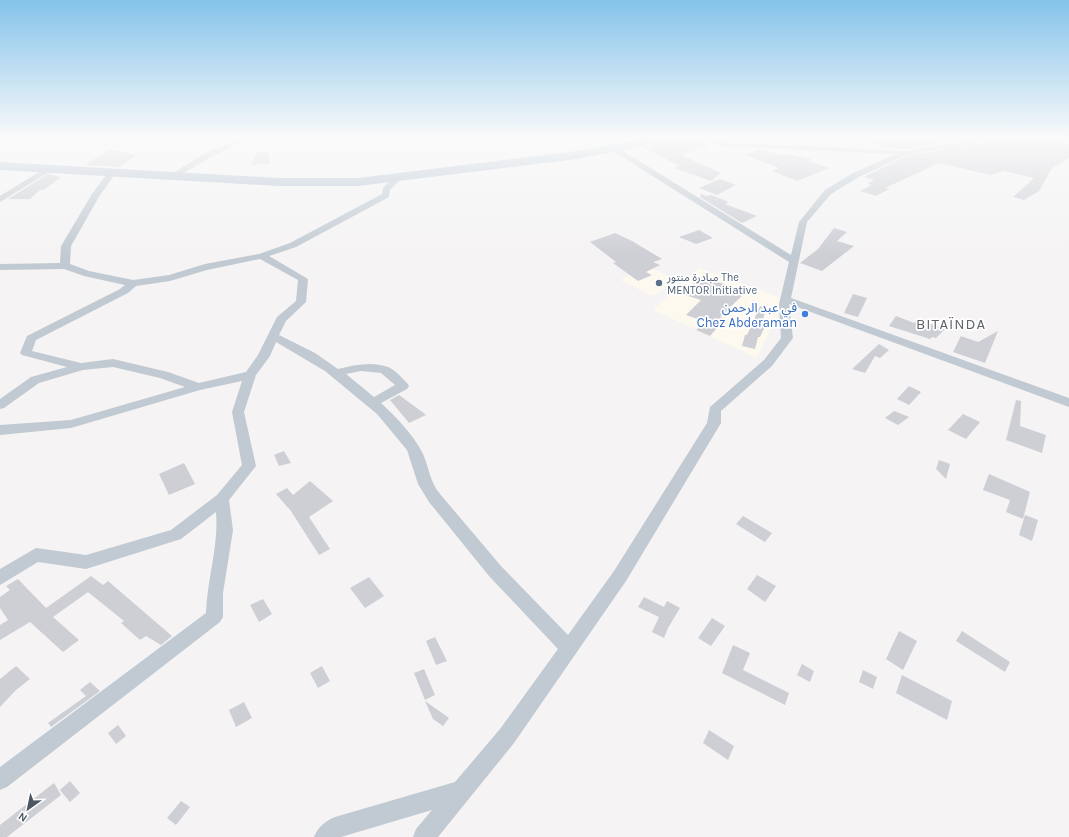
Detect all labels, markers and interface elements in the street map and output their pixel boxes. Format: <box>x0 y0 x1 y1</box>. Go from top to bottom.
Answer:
place label: مبادرة منتور The MENTOR Initiative <box>666 271 757 297</box>
marker: مبادرة منتور The MENTOR Initiative <box>654 278 664 288</box>
place label: في عبد الرحمن Chez Abderaman <box>697 300 797 330</box>
marker: في عبد الرحمن Chez Abderaman <box>800 309 810 319</box>
district label: BITAÏNDA <box>916 315 986 333</box>
north arrow <box>8 789 48 829</box>
text: N <box>16 809 30 825</box>

